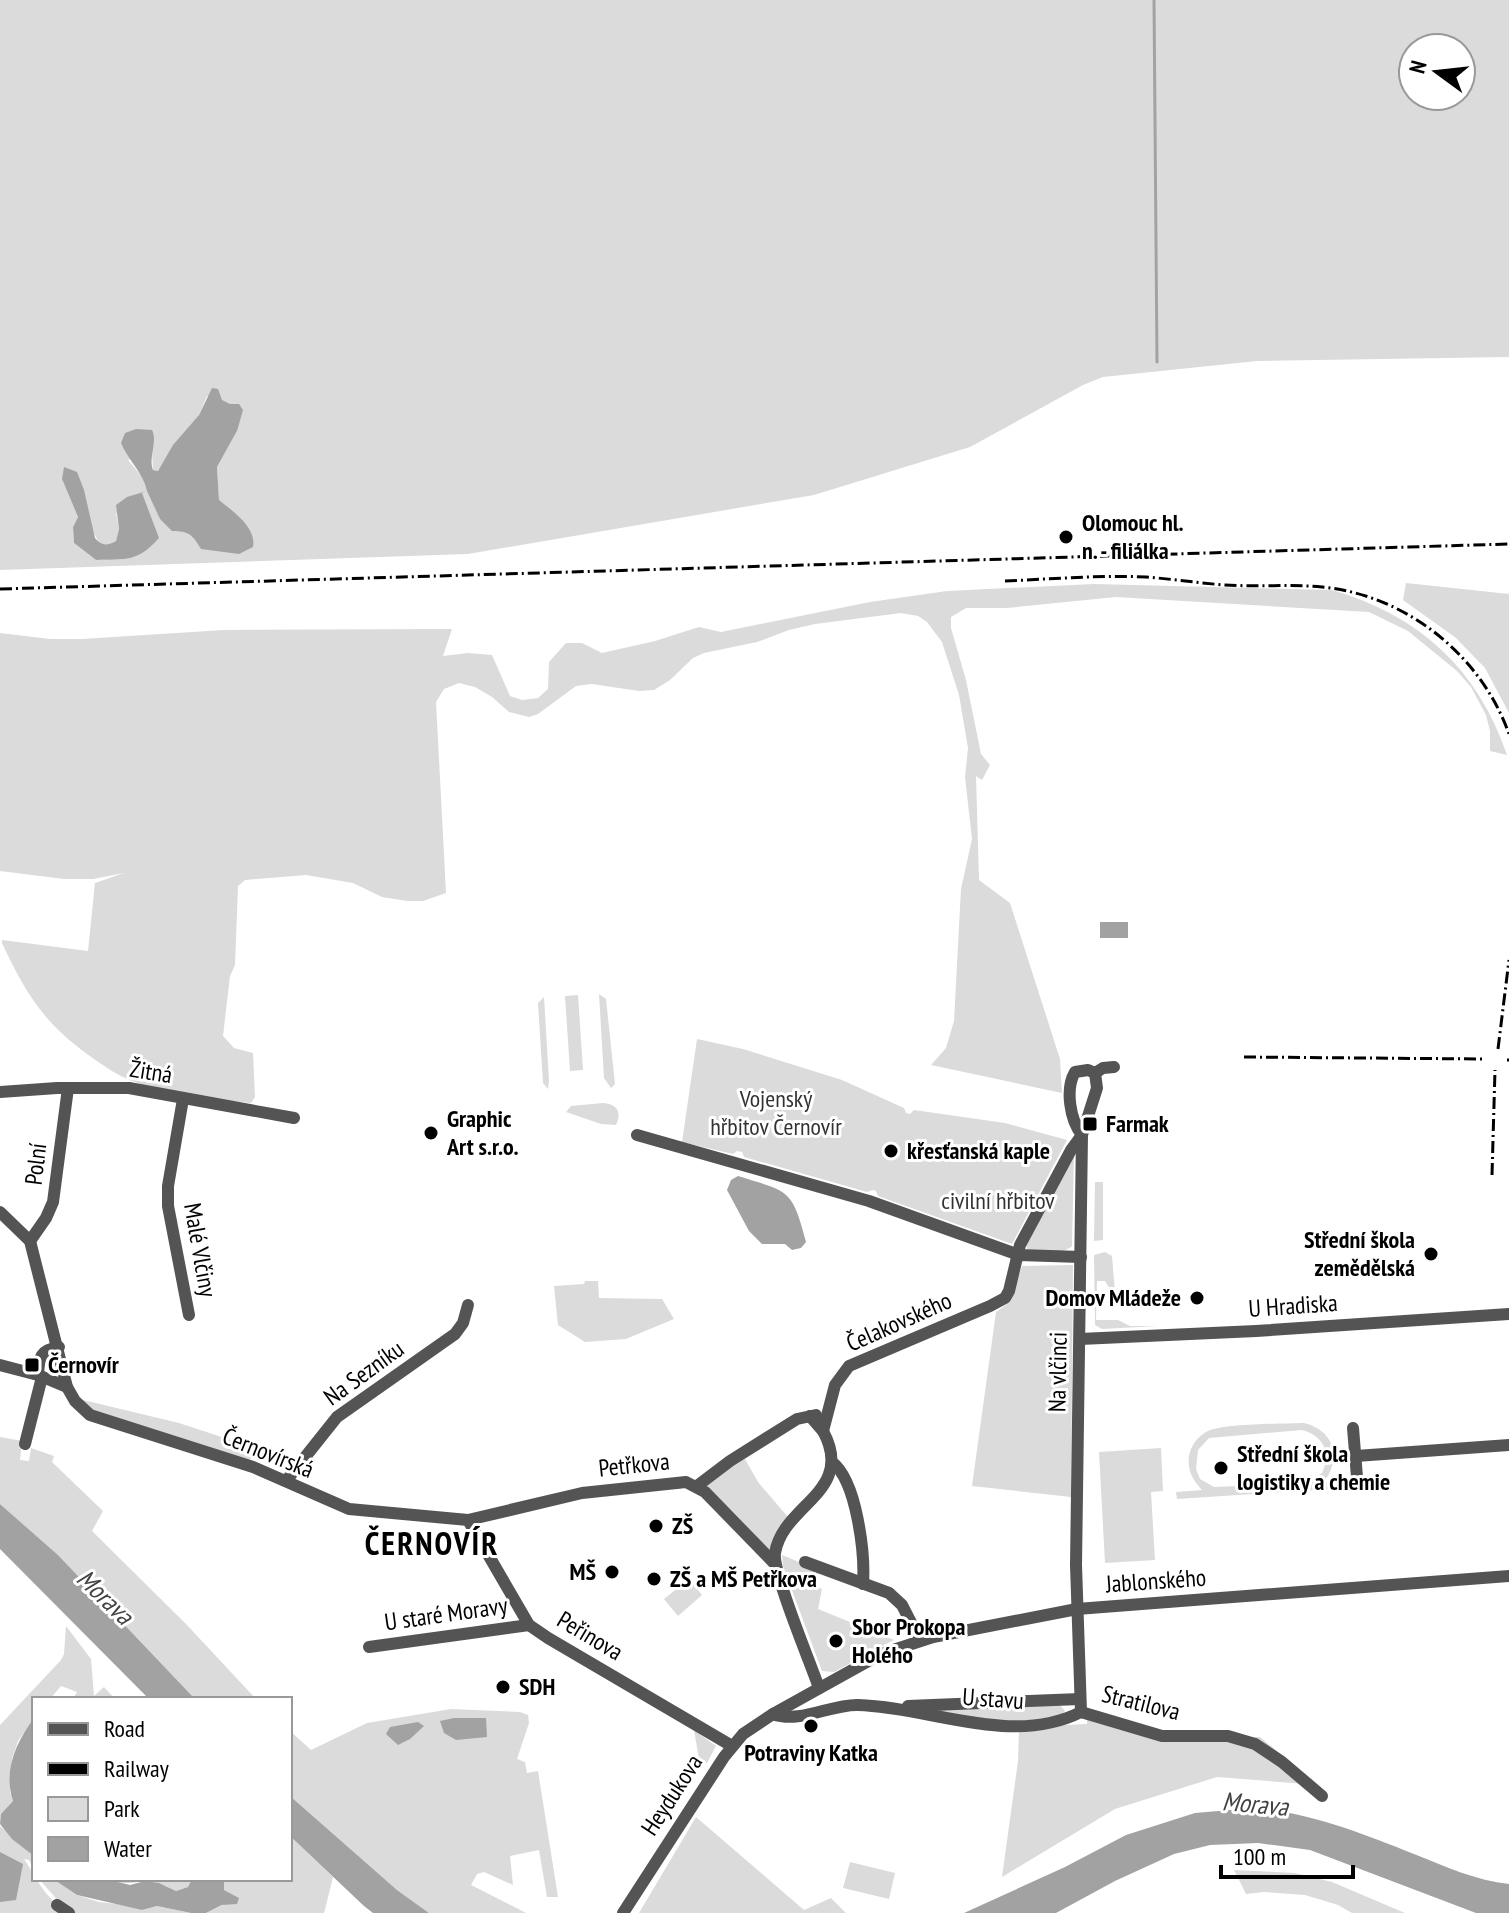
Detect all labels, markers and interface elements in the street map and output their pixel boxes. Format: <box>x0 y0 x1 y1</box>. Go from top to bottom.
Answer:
north arrow <box>1397 32 1477 112</box>
text: N <box>1403 57 1433 76</box>
place label: Olomouc hl. n. - filiálka <box>1082 507 1184 566</box>
marker: Olomouc hl. n. - filiálka <box>1057 528 1075 546</box>
street label: Žitná <box>128 1053 174 1090</box>
park label: Vojenský hřbitov Černovír <box>710 1083 842 1142</box>
place label: Graphic Art s.r.o. <box>446 1103 519 1162</box>
place label: Farmak <box>1106 1108 1169 1139</box>
marker: Farmak <box>1081 1115 1099 1133</box>
marker: Graphic Art s.r.o. <box>422 1124 440 1142</box>
place label: křesťanská kaple <box>907 1135 1050 1166</box>
street label: Polní <box>18 1141 53 1187</box>
marker: křesťanská kaple <box>882 1142 900 1160</box>
park label: civilní hřbitov <box>941 1185 1055 1216</box>
street label: Malé Vlčiny <box>177 1200 224 1299</box>
place label: Střední škola zemědělská <box>1304 1224 1415 1283</box>
marker: Střední škola zemědělská <box>1422 1245 1440 1263</box>
place label: Domov Mládeže <box>1045 1282 1181 1313</box>
street label: Čelakovského <box>841 1285 956 1358</box>
street label: U Hradiska <box>1247 1287 1339 1324</box>
marker: Domov Mládeže <box>1188 1289 1206 1307</box>
street label: Na vlčinci <box>1041 1332 1074 1412</box>
street label: Na Sezníku <box>317 1333 410 1412</box>
place label: Černovír <box>48 1349 120 1380</box>
marker: Černovír <box>23 1356 41 1374</box>
street label: Černovírská <box>218 1420 318 1485</box>
place label: Střední škola logistiky a chemie <box>1237 1438 1390 1497</box>
street label: Petřkova <box>597 1445 671 1484</box>
marker: Střední škola logistiky a chemie <box>1212 1459 1230 1477</box>
place label: ZŠ <box>672 1510 693 1541</box>
marker: ZŠ <box>647 1517 665 1535</box>
district label: ČERNOVÍR <box>365 1522 499 1564</box>
place label: MŠ <box>570 1556 596 1587</box>
water label: Morava <box>70 1562 142 1632</box>
street label: Jablonského <box>1104 1562 1207 1600</box>
marker: MŠ <box>603 1563 621 1581</box>
place label: ZŠ a MŠ Petřkova <box>670 1563 817 1594</box>
marker: ZŠ a MŠ Petřkova <box>645 1570 663 1588</box>
street label: U staré Moravy <box>382 1590 509 1637</box>
street label: Peřinova <box>552 1604 629 1667</box>
place label: Sbor Prokopa Holého <box>852 1611 965 1670</box>
marker: Sbor Prokopa Holého <box>827 1632 845 1650</box>
place label: SDH <box>519 1671 555 1702</box>
marker: SDH <box>494 1678 512 1696</box>
street label: Stratilova <box>1099 1678 1183 1727</box>
street label: U stavu <box>961 1681 1025 1716</box>
legend <box>32 1697 292 1881</box>
text: Road <box>104 1713 145 1744</box>
marker: Potraviny Katka <box>802 1717 820 1735</box>
place label: Potraviny Katka <box>744 1737 878 1768</box>
street label: Heydukova <box>634 1748 709 1841</box>
text: Railway <box>104 1753 169 1784</box>
water label: Morava <box>1221 1784 1291 1823</box>
text: Park <box>104 1793 140 1824</box>
scale bar <box>1221 1829 1353 1879</box>
text: Water <box>104 1833 152 1864</box>
text: 100 m <box>1233 1841 1286 1872</box>

